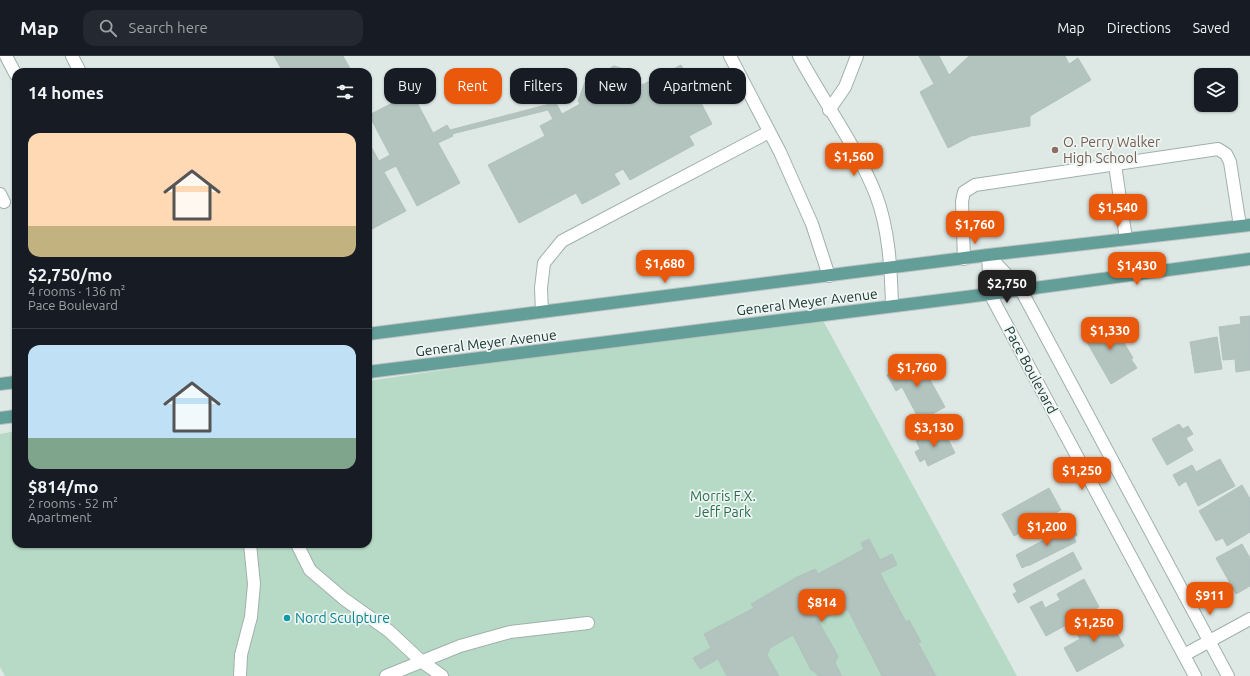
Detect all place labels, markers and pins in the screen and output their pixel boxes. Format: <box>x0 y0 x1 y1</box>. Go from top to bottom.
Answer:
place label: O. Perry Walker High School <box>1063 134 1161 166</box>
pin: $1,560 <box>821 143 887 177</box>
marker: O. Perry Walker High School <box>1050 145 1060 155</box>
pin: $1,540 <box>1085 194 1151 228</box>
pin: $1,760 <box>942 211 1008 245</box>
pin: $1,680 <box>632 250 698 284</box>
pin: $1,430 <box>1104 252 1170 286</box>
pin: $2,750 <box>974 270 1040 304</box>
pin: $1,330 <box>1077 317 1143 351</box>
pin: $1,760 <box>884 354 950 388</box>
pin: $3,130 <box>901 414 967 448</box>
pin: $1,250 <box>1049 457 1115 491</box>
pin: $1,200 <box>1014 513 1080 547</box>
pin: $911 <box>1186 582 1234 616</box>
pin: $814 <box>798 589 846 623</box>
pin: $1,250 <box>1061 609 1127 643</box>
place label: Nord Sculpture <box>295 610 390 626</box>
marker: Nord Sculpture <box>282 613 292 623</box>

